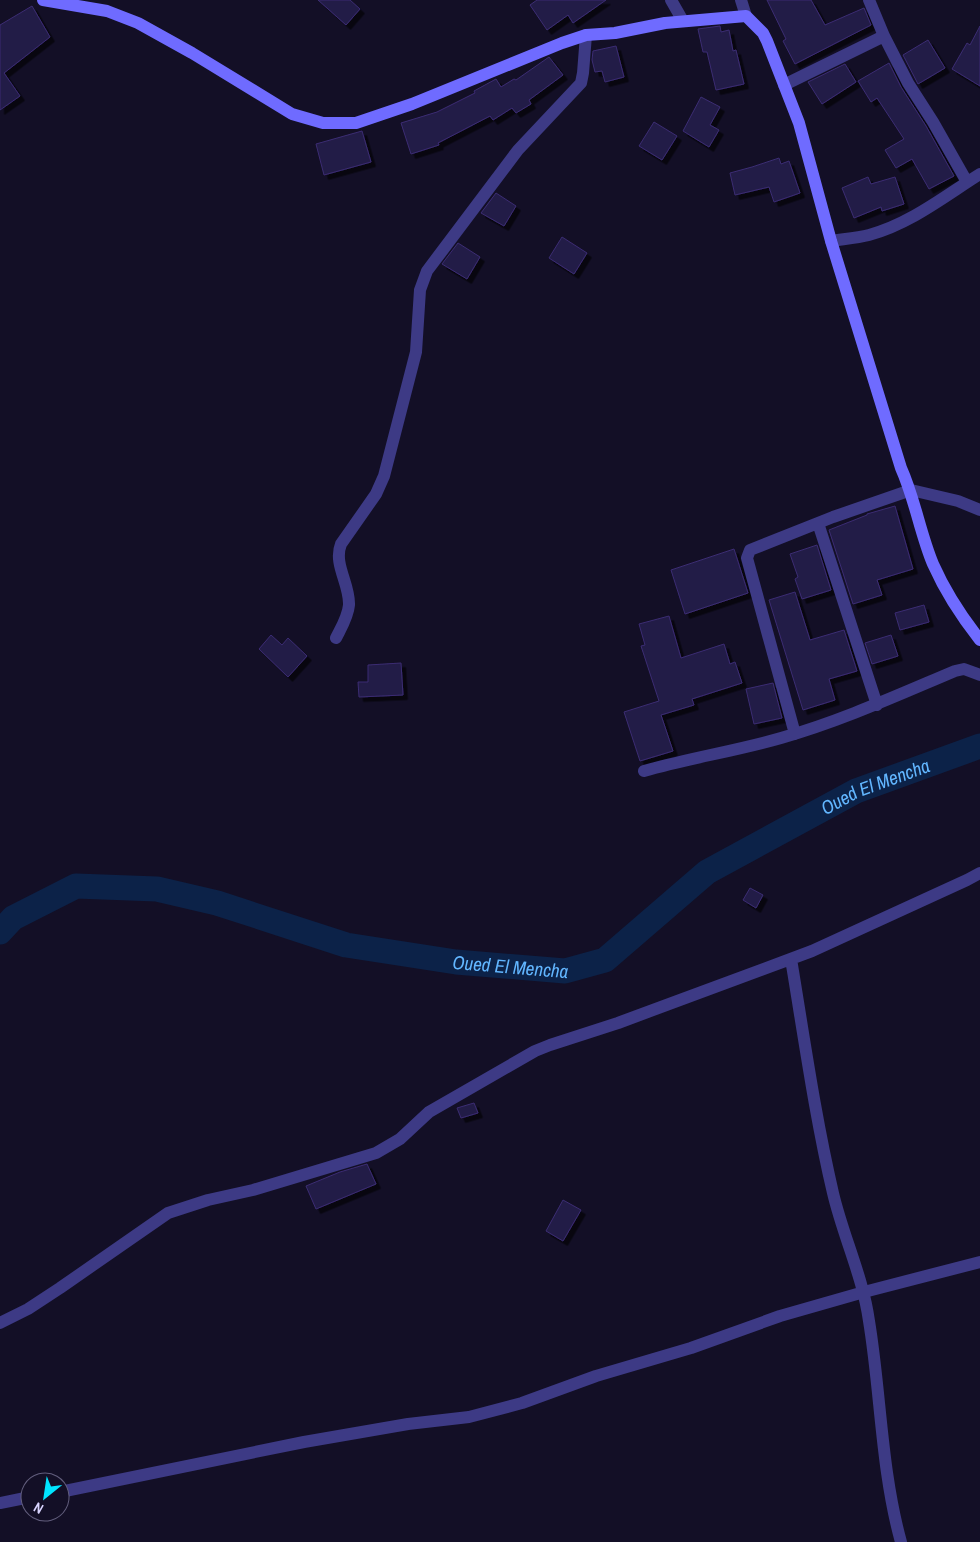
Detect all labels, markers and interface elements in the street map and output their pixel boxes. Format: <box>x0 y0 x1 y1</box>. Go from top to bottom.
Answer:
water label: Oued El Mencha <box>816 752 934 821</box>
water label: Oued El Mencha <box>451 949 570 984</box>
north arrow <box>20 1472 70 1522</box>
text: N <box>30 1498 47 1518</box>

